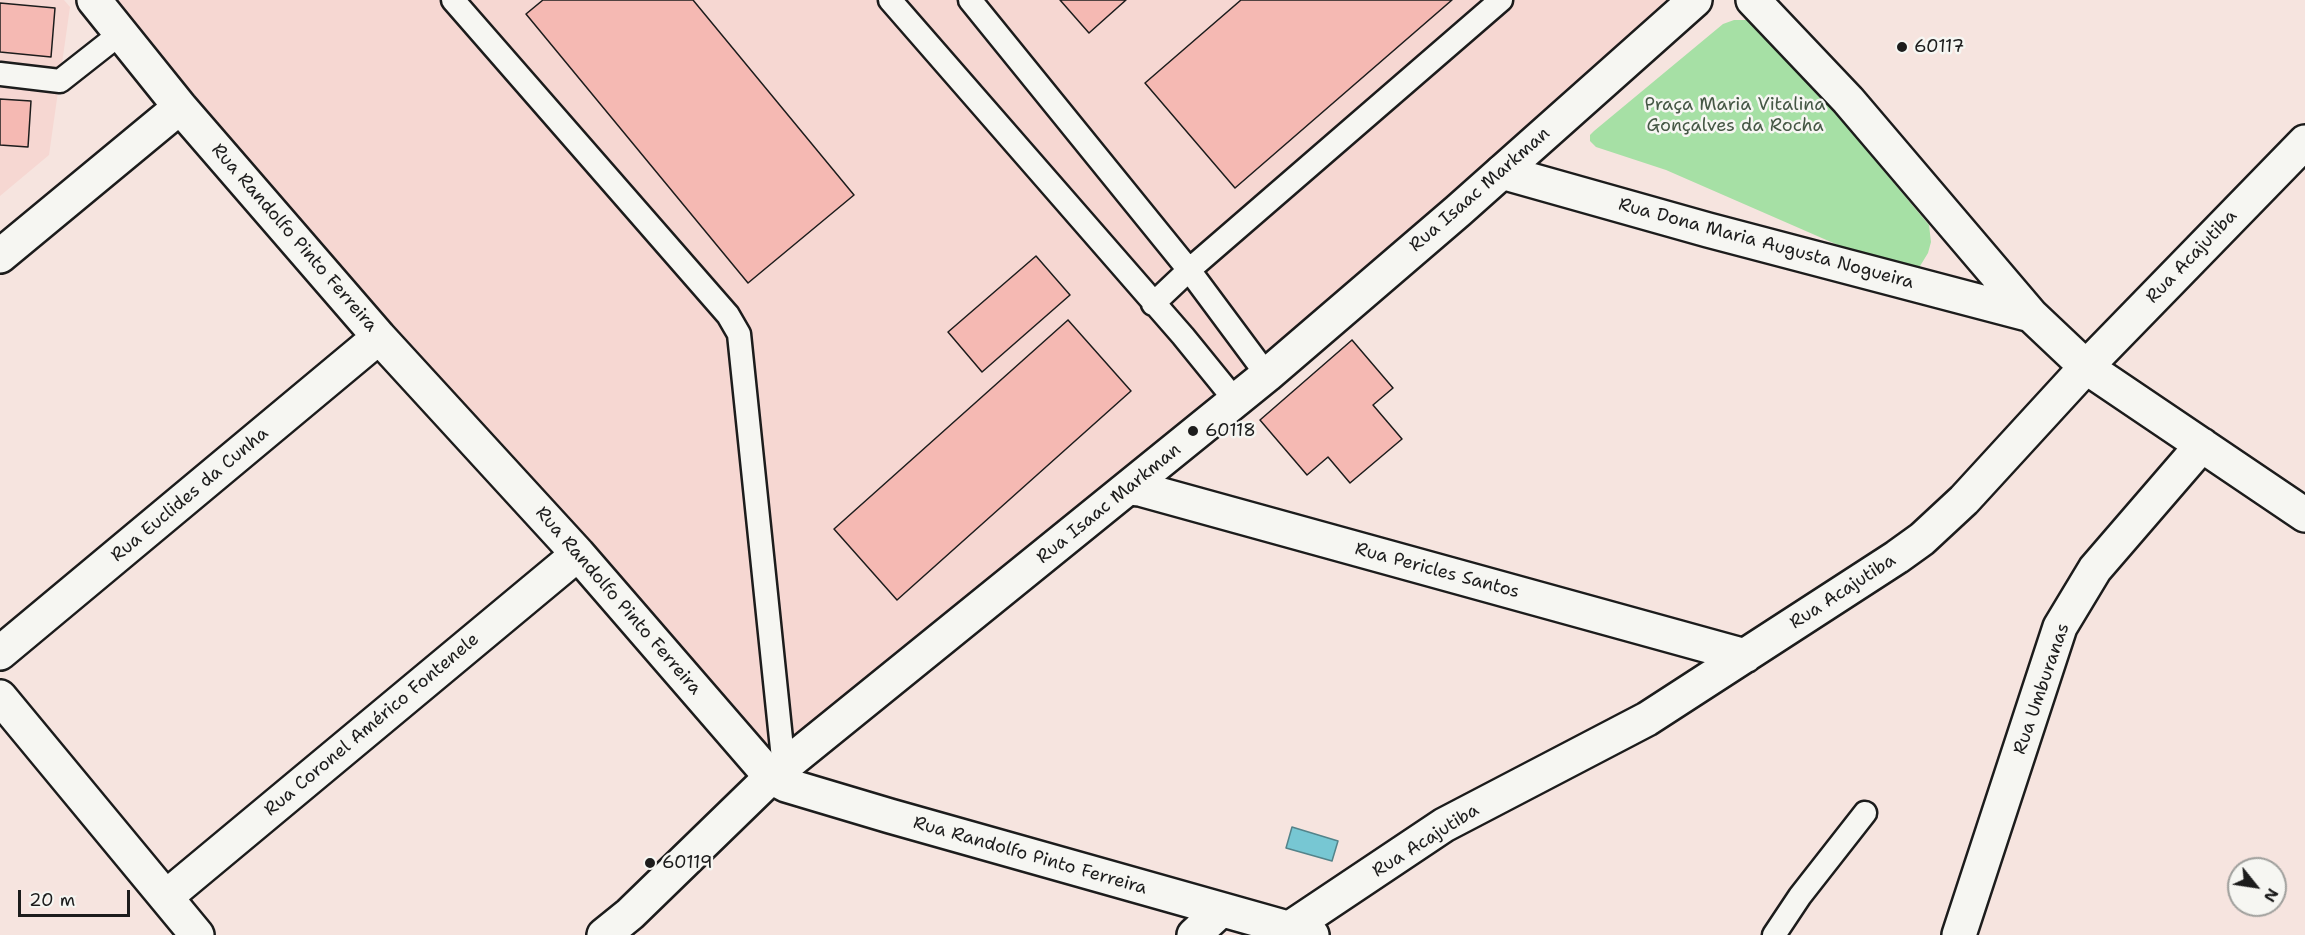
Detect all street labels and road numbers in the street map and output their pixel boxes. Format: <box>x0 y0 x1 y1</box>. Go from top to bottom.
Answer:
street label: Rua Isaac Markman <box>1405 123 1555 257</box>
street label: Rua Randolfo Pinto Ferreira <box>206 140 382 336</box>
street label: Rua Dona Maria Augusta Nogueira <box>1616 194 1916 294</box>
street label: Rua Acajutiba <box>2142 206 2242 308</box>
street label: Rua Euclides da Cunha <box>107 423 273 567</box>
street label: Rua Isaac Markman <box>1033 439 1185 569</box>
street label: Rua Randolfo Pinto Ferreira <box>530 503 706 699</box>
street label: Rua Pericles Santos <box>1352 539 1522 603</box>
street label: Rua Acajutiba <box>1786 550 1900 634</box>
street label: Rua Umburanas <box>2009 620 2075 758</box>
street label: Rua Coronel Américo Fontenele <box>260 629 484 821</box>
street label: Rua Acajutiba <box>1369 800 1483 882</box>
street label: Rua Randolfo Pinto Ferreira <box>911 812 1149 900</box>

